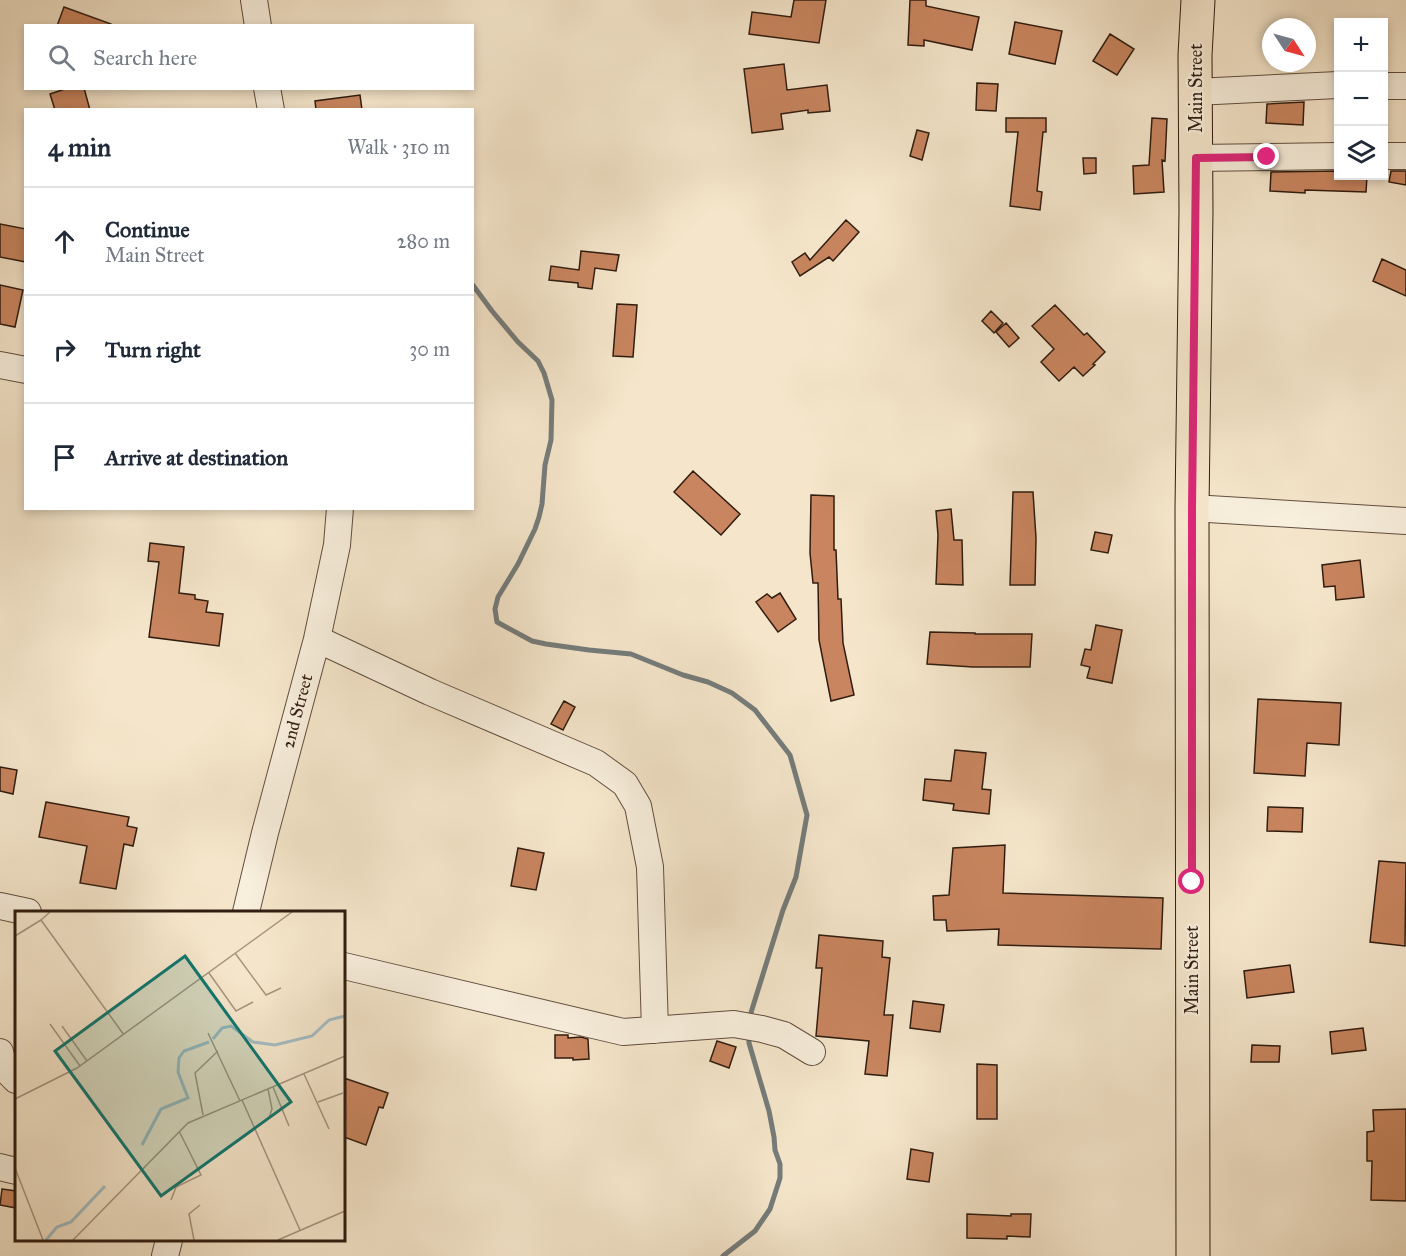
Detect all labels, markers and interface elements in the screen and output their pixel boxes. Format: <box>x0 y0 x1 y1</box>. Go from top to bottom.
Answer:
north arrow <box>1262 18 1316 72</box>
map controls <box>1334 18 1388 180</box>
button: + <box>1334 18 1388 72</box>
search box <box>24 24 474 90</box>
icon: search <box>45 41 78 74</box>
street label: Main Street <box>1185 43 1207 133</box>
text: Search here <box>93 44 197 71</box>
button: − <box>1334 72 1388 126</box>
button: layers <box>1334 126 1388 180</box>
text: 4 min <box>48 131 111 163</box>
text: Walk · 310 m <box>347 135 450 159</box>
route end <box>1253 143 1279 169</box>
text: Continue <box>105 216 190 243</box>
icon: ahead <box>48 225 81 258</box>
text: 280 m <box>397 229 450 253</box>
text: Main Street <box>105 243 204 267</box>
icon: right <box>48 333 81 366</box>
text: Turn right <box>105 336 201 363</box>
text: 30 m <box>409 337 450 361</box>
icon: arrive <box>48 441 81 474</box>
text: Arrive at destination <box>105 444 288 471</box>
street label: 2nd Street <box>277 671 318 751</box>
route start <box>1178 868 1204 894</box>
inset map <box>15 911 345 1241</box>
street label: Main Street <box>1181 925 1203 1015</box>

